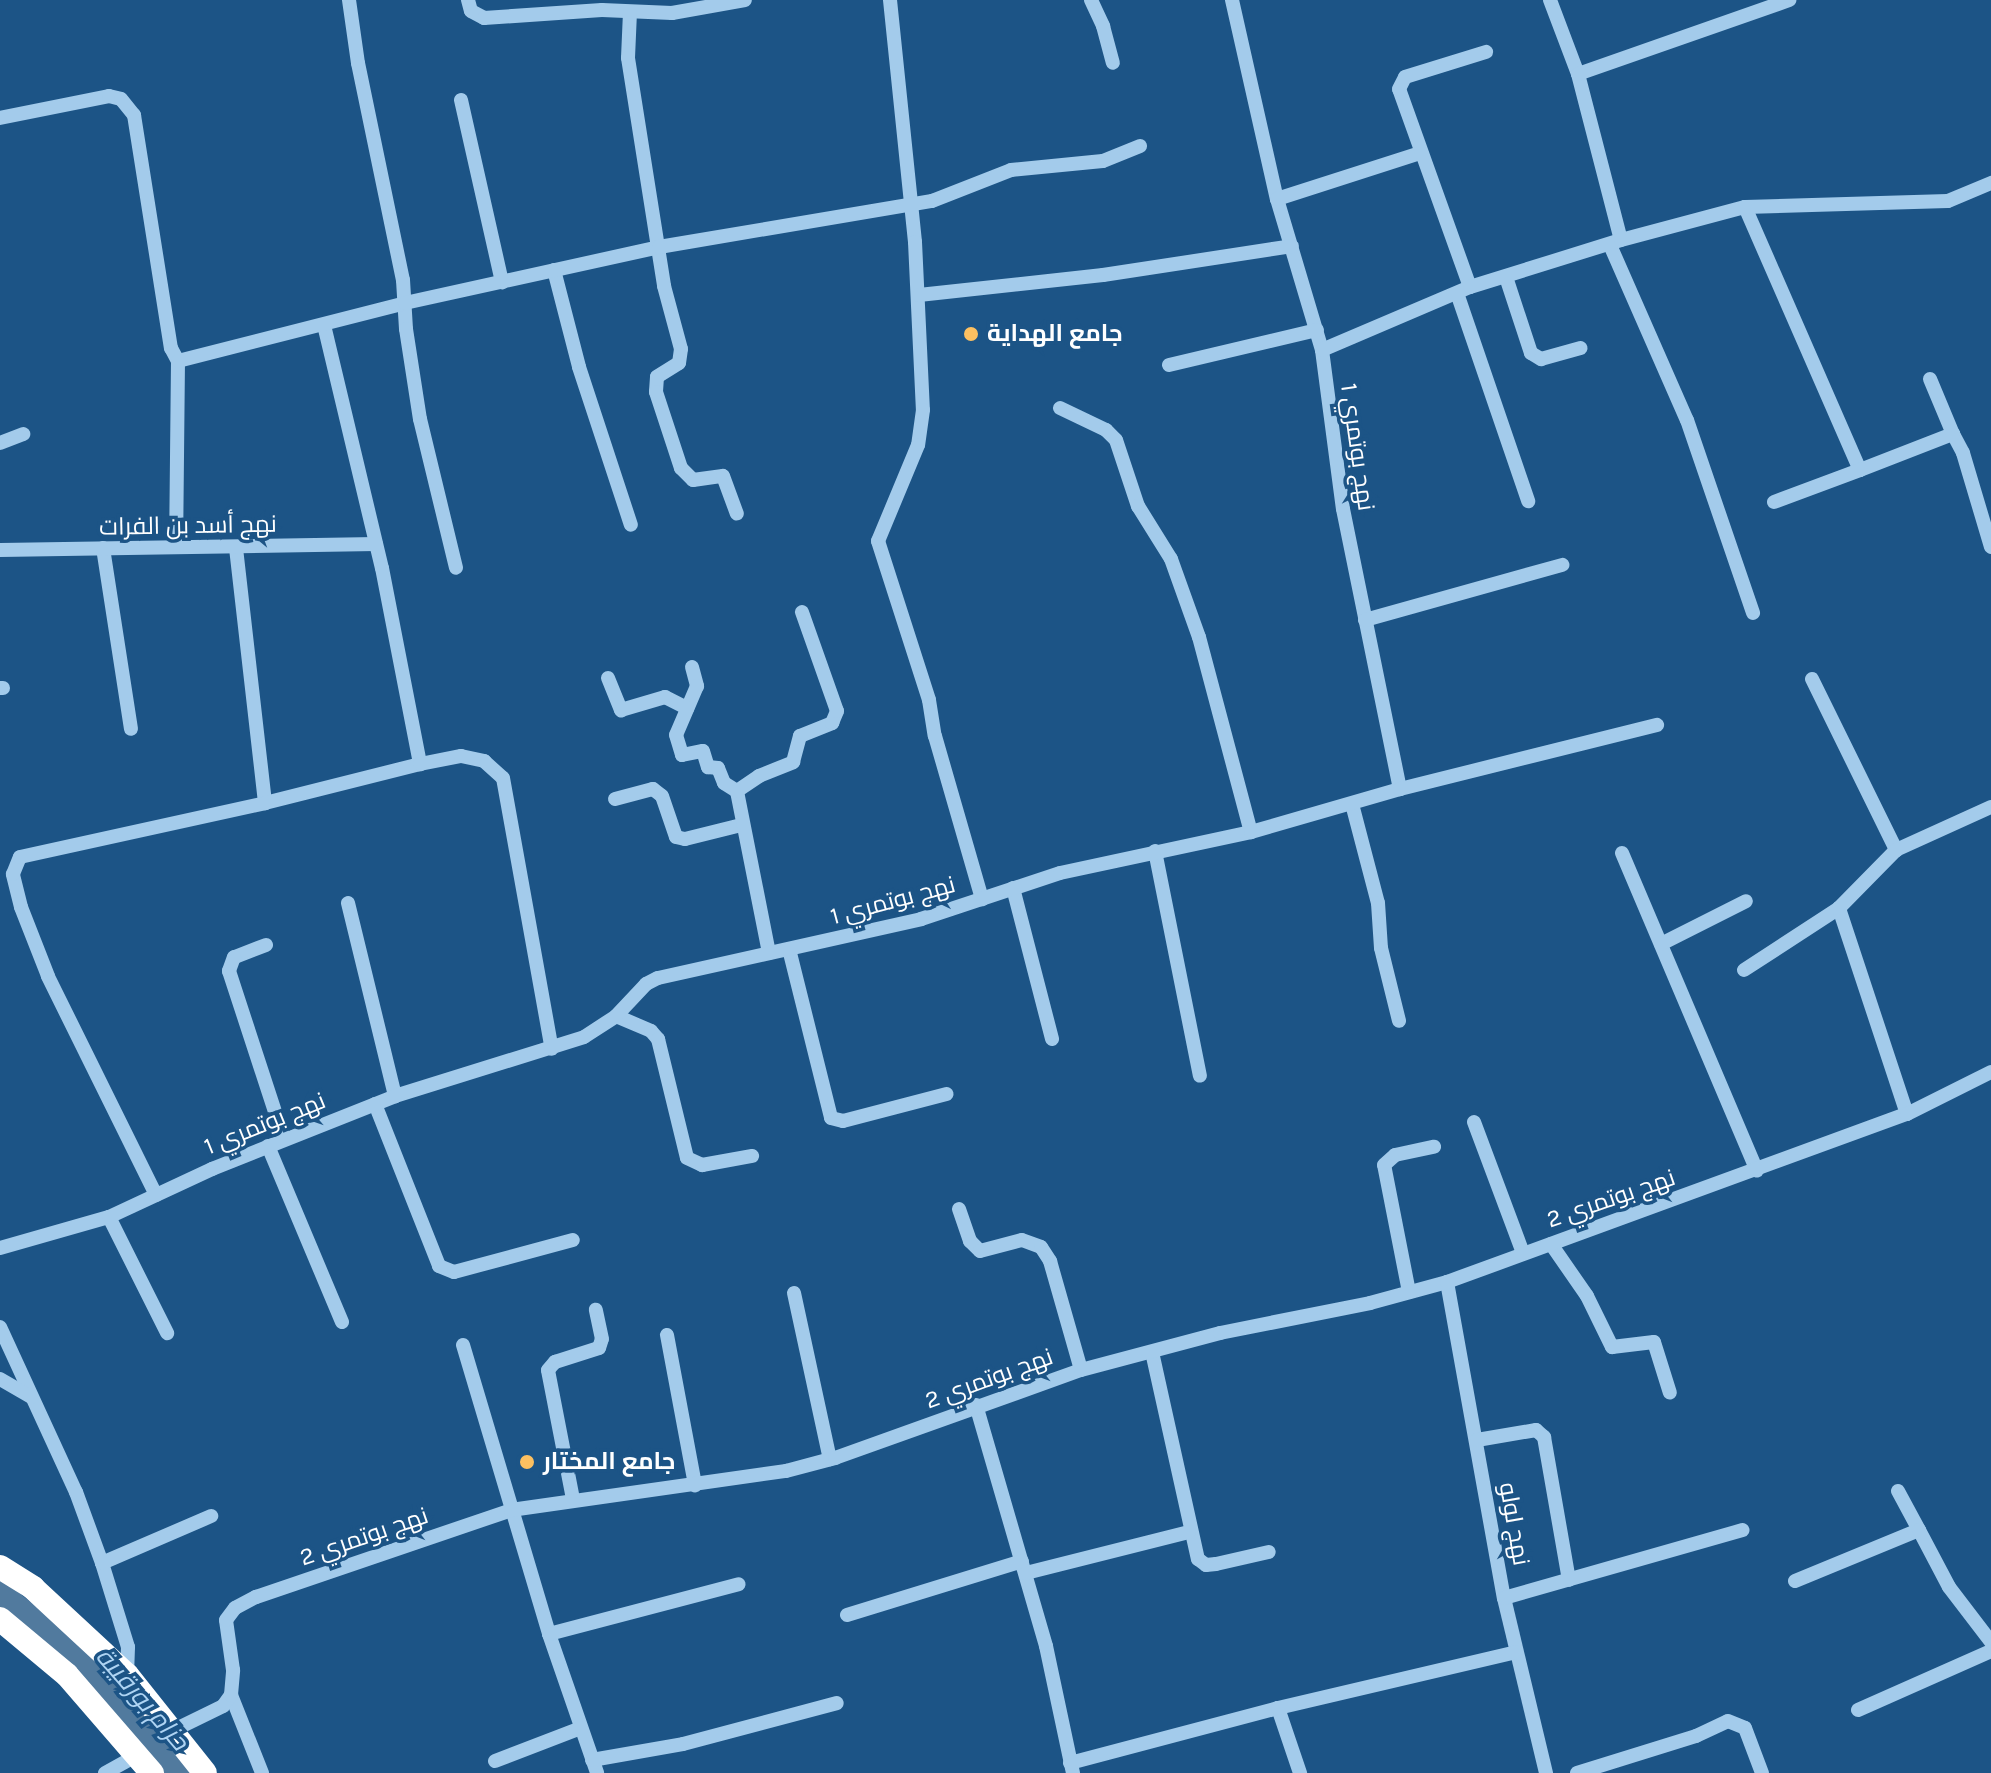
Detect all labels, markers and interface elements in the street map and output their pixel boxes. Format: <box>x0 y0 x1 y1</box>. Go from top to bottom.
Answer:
place label: جامع الهداية <box>987 320 1123 348</box>
marker: جامع الهداية <box>962 325 980 343</box>
street label: نهج بوتمري 1 <box>1334 381 1380 513</box>
street label: نهج أسد بن الفرات <box>99 510 277 542</box>
street label: نهج بوتمري 1 <box>827 870 959 932</box>
street label: نهج بوتمري 1 <box>200 1087 330 1161</box>
street label: نهج بوتمري 2 <box>1543 1164 1679 1234</box>
street label: نهج بوتمري 2 <box>921 1343 1057 1415</box>
place label: جامع المختار <box>543 1448 675 1476</box>
marker: جامع المختار <box>518 1453 536 1471</box>
street label: نهج لولو <box>1493 1480 1535 1568</box>
street label: نهج بوتمري 2 <box>296 1502 432 1572</box>
water label: حزام بورقيبة <box>89 1641 195 1757</box>

